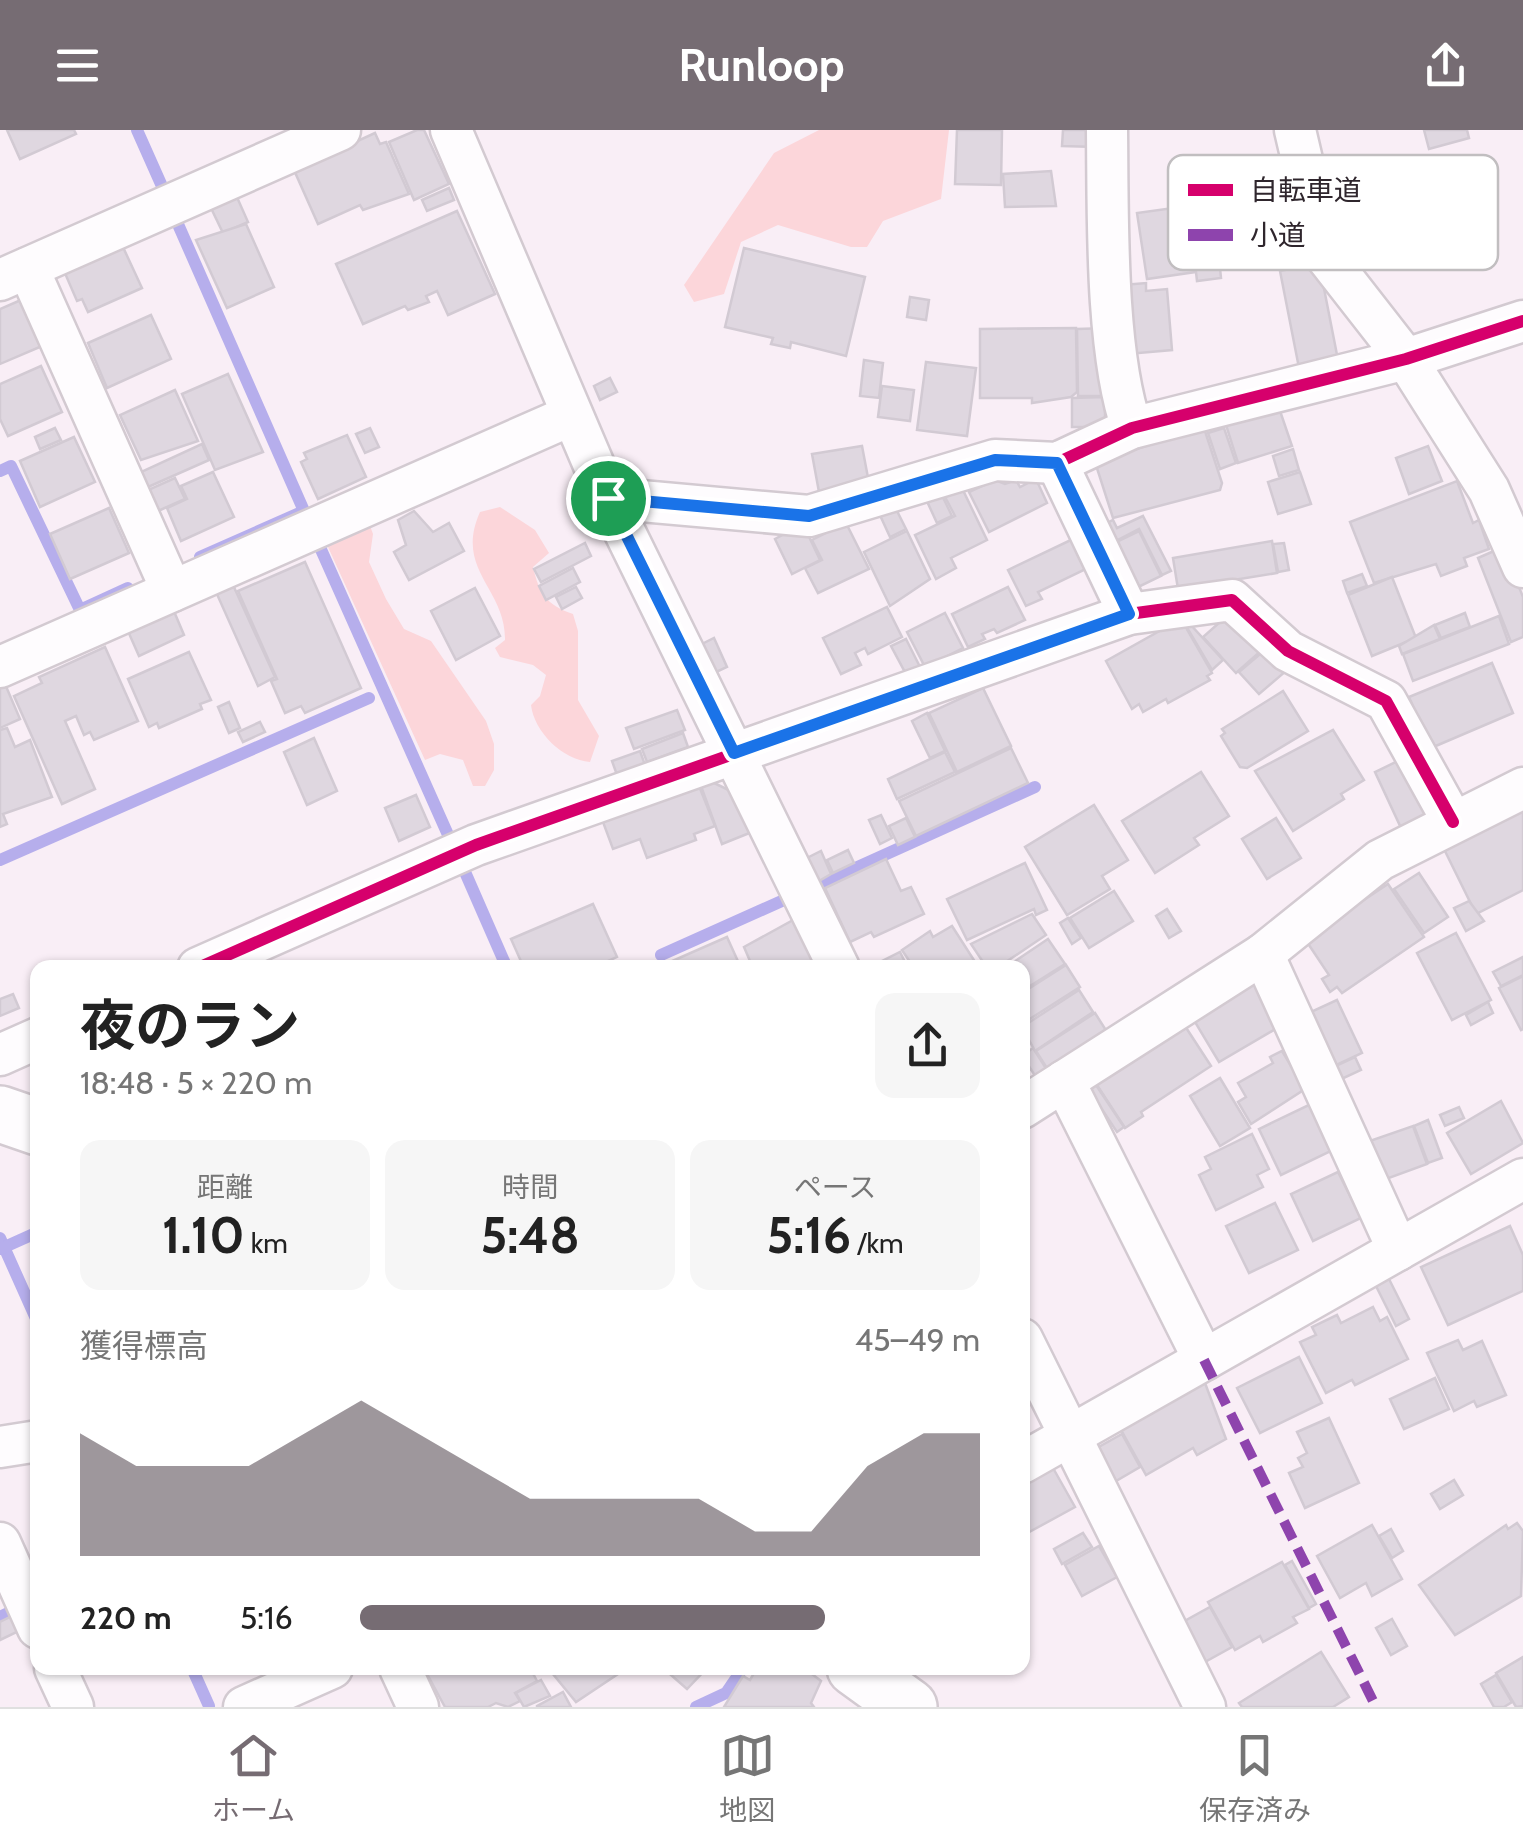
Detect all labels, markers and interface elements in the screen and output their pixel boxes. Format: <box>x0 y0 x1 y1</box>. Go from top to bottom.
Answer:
icon: menu <box>50 38 105 93</box>
text: Runloop <box>679 38 844 92</box>
icon: share <box>1418 38 1473 93</box>
legend <box>1168 155 1498 270</box>
text: 自転車道 <box>1250 173 1362 207</box>
text: 小道 <box>1250 218 1306 252</box>
pin <box>566 456 651 541</box>
icon: arrive <box>581 471 636 526</box>
text: 夜のラン <box>80 992 300 1059</box>
button: share <box>875 993 980 1098</box>
text: 18:48 · 5 × 220 m <box>80 1063 312 1102</box>
text: 距離 <box>197 1170 253 1204</box>
text: 時間 <box>502 1170 558 1204</box>
text: ペース <box>794 1170 876 1204</box>
text: 1.10 <box>162 1205 245 1266</box>
text: 5:48 <box>480 1205 580 1266</box>
text: 5:16 <box>767 1205 851 1266</box>
text: km <box>245 1226 288 1260</box>
text: /km <box>851 1226 903 1260</box>
text: 45–49 m <box>855 1320 980 1359</box>
text: 獲得標高 <box>80 1326 208 1365</box>
text: 220 m <box>80 1598 171 1637</box>
text: 5:16 <box>240 1598 293 1637</box>
tab: ホーム <box>212 1728 295 1828</box>
tab: 地図 <box>719 1728 775 1828</box>
tab: 保存済み <box>1199 1728 1311 1828</box>

